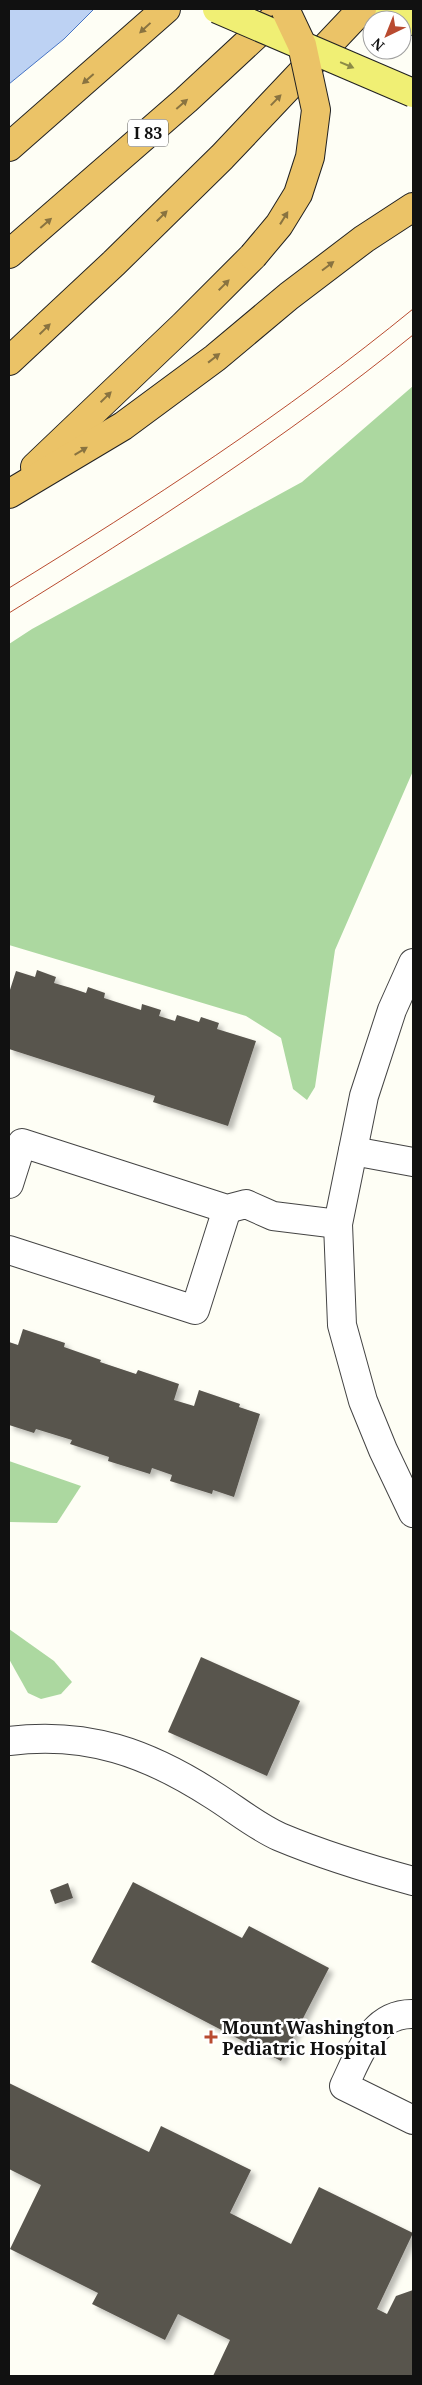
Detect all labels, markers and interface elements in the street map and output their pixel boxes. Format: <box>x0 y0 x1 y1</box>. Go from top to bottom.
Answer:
north arrow <box>362 10 412 60</box>
one-way arrow <box>140 22 152 34</box>
text: N <box>367 34 388 56</box>
one-way arrow <box>340 61 354 69</box>
one-way arrow <box>82 73 94 85</box>
one-way arrow <box>270 94 282 106</box>
one-way arrow <box>175 98 187 110</box>
road number: I 83 <box>128 120 168 146</box>
one-way arrow <box>156 210 168 222</box>
one-way arrow <box>279 211 288 224</box>
one-way arrow <box>39 217 52 228</box>
one-way arrow <box>321 261 334 272</box>
one-way arrow <box>218 279 230 291</box>
one-way arrow <box>39 323 51 335</box>
one-way arrow <box>207 353 220 364</box>
one-way arrow <box>100 391 112 403</box>
one-way arrow <box>74 447 87 456</box>
place label: Mount Washington Pediatric Hospital <box>222 2015 394 2060</box>
marker: Mount Washington Pediatric Hospital <box>204 2030 218 2044</box>

